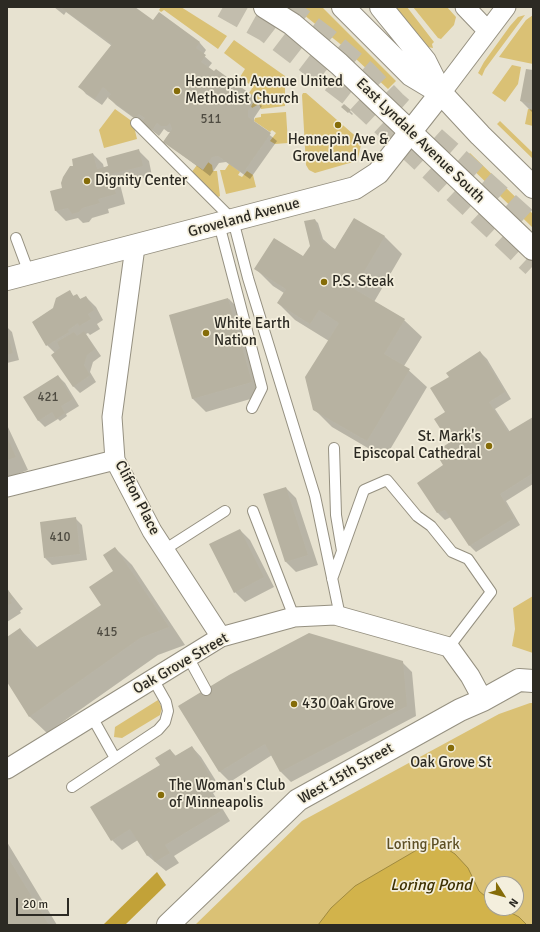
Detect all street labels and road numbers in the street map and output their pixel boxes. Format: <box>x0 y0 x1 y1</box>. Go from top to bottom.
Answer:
street label: East Lyndale Avenue South <box>352 75 488 207</box>
street label: Groveland Avenue <box>186 194 302 242</box>
street label: Clifton Place <box>111 458 163 538</box>
street label: Oak Grove Street <box>130 629 232 699</box>
street label: West 15th Street <box>295 740 397 808</box>

